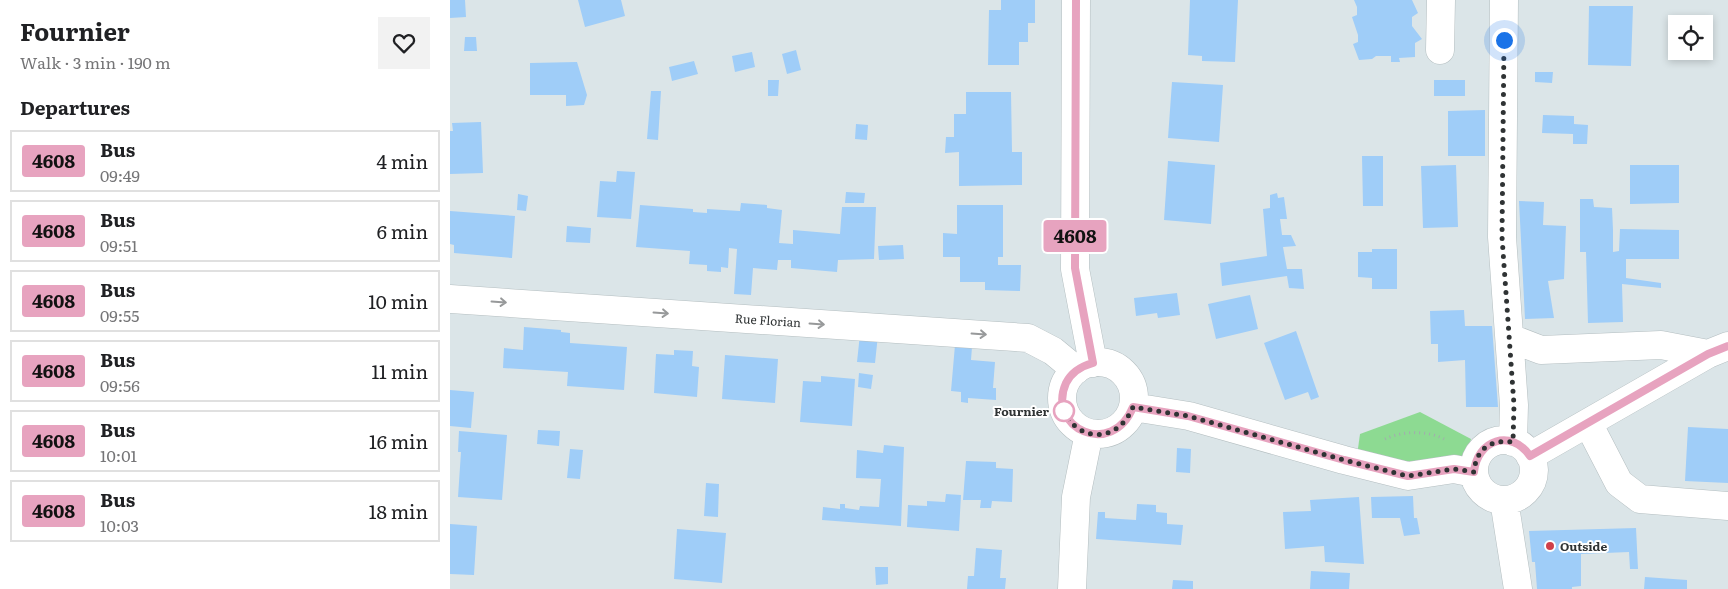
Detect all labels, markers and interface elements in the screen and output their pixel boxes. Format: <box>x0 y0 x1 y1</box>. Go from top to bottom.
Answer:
text: Fournier <box>20 13 130 48</box>
map controls <box>1668 15 1713 60</box>
button: locate <box>1668 15 1713 60</box>
button: heart <box>378 17 430 69</box>
your location <box>1492 28 1517 53</box>
text: Walk · 3 min · 190 m <box>20 50 171 74</box>
text: Departures <box>20 93 130 121</box>
text: Bus <box>100 135 135 163</box>
text: 4608 <box>32 147 75 174</box>
text: 4 min <box>376 147 428 175</box>
text: 09:49 <box>100 163 140 187</box>
text: Bus <box>100 205 135 233</box>
text: 4608 <box>32 217 75 244</box>
text: 6 min <box>377 217 428 245</box>
line badge: 4608 <box>1040 220 1110 252</box>
text: 4608 <box>1053 222 1097 249</box>
text: 09:51 <box>100 233 138 257</box>
text: Bus <box>100 275 135 303</box>
text: 4608 <box>32 287 75 314</box>
text: 10 min <box>368 287 428 315</box>
one-way arrow <box>490 298 506 307</box>
text: 09:55 <box>100 303 139 327</box>
one-way arrow <box>653 308 669 318</box>
street label: Rue Florian <box>734 309 802 331</box>
one-way arrow <box>809 319 825 328</box>
one-way arrow <box>971 330 987 339</box>
text: Bus <box>100 345 135 373</box>
text: 4608 <box>32 357 75 384</box>
text: 11 min <box>371 357 428 385</box>
text: 09:56 <box>100 373 140 397</box>
marker: Fournier <box>1053 400 1075 422</box>
place label: Fournier <box>994 402 1049 420</box>
text: Bus <box>100 415 135 443</box>
text: 4608 <box>32 427 75 454</box>
text: 16 min <box>369 427 428 455</box>
text: 10:01 <box>100 443 137 467</box>
text: Bus <box>100 485 135 513</box>
text: 4608 <box>32 497 75 524</box>
text: 18 min <box>369 497 428 525</box>
text: 10:03 <box>100 513 139 537</box>
place label: Outside <box>1560 537 1607 555</box>
marker: Outside <box>1544 540 1556 552</box>

